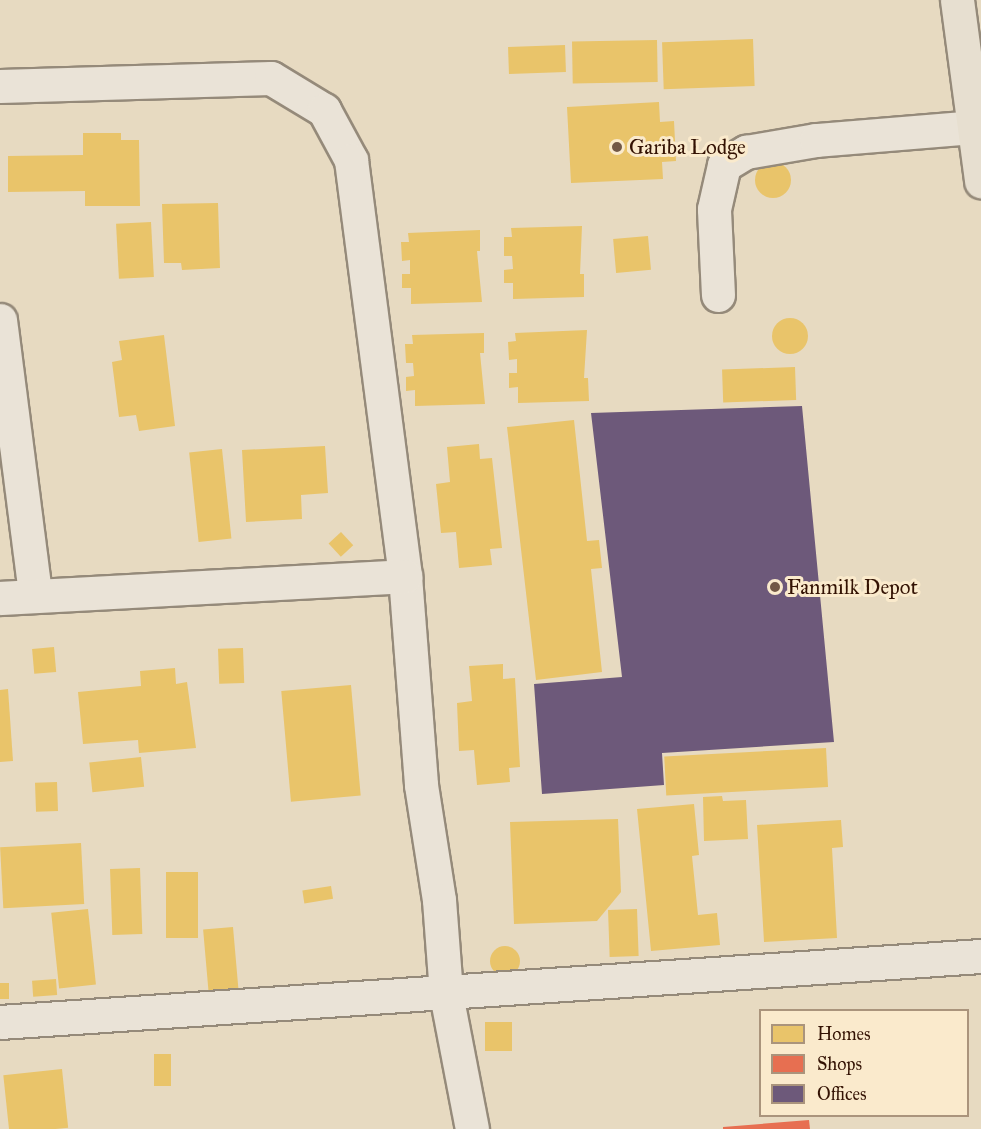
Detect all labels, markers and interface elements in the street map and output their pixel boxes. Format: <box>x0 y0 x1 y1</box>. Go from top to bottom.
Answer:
place label: Gariba Lodge <box>629 134 746 160</box>
marker: Gariba Lodge <box>610 140 624 154</box>
place label: Fanmilk Depot <box>787 574 918 600</box>
marker: Fanmilk Depot <box>768 580 782 594</box>
legend <box>759 1009 969 1117</box>
text: Homes <box>817 1023 871 1045</box>
text: Shops <box>817 1053 862 1075</box>
text: Offices <box>817 1083 867 1105</box>

